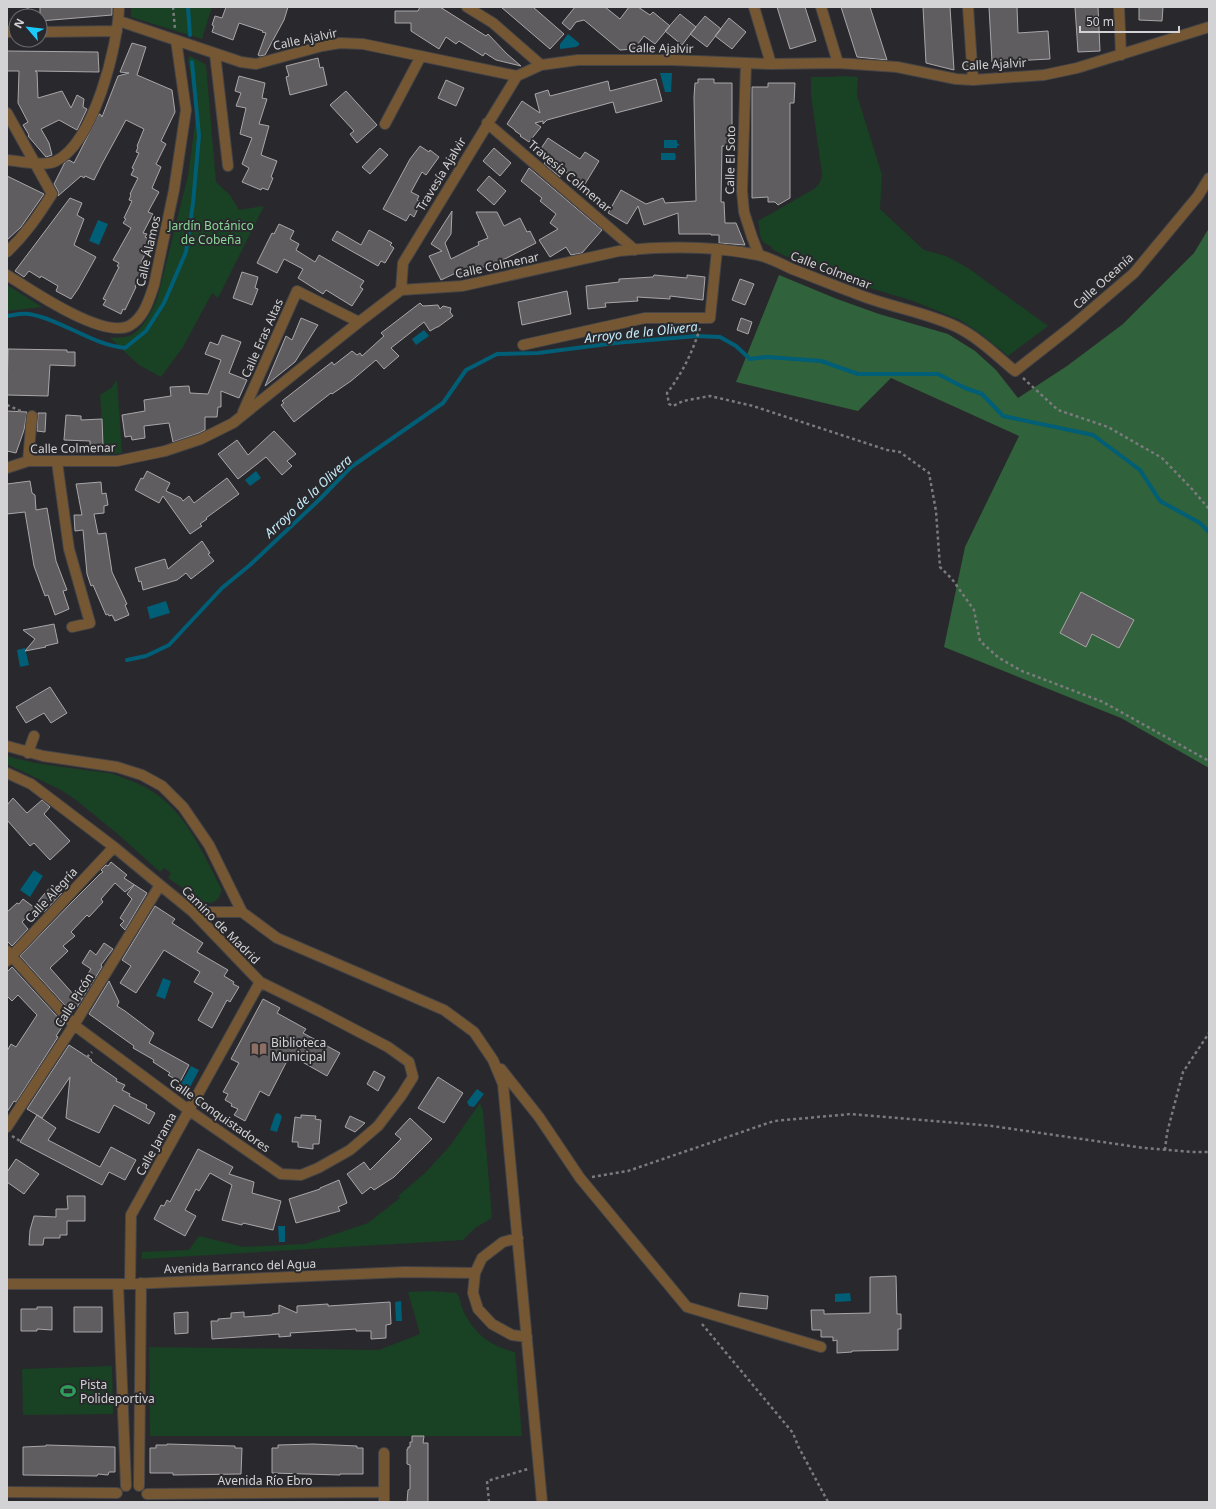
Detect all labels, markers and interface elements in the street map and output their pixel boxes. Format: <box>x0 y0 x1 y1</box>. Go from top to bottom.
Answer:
north arrow <box>8 8 48 48</box>
scale bar <box>1080 8 1179 34</box>
text: 50 m <box>1086 13 1114 30</box>
text: N <box>10 16 27 31</box>
street label: Calle Ajalvir <box>271 24 339 54</box>
street label: Calle Ajalvir <box>628 39 694 57</box>
street label: Calle Ajalvir <box>961 54 1027 74</box>
street label: Calle El Soto <box>721 125 739 195</box>
street label: Travesía Ajalvir <box>412 134 470 214</box>
street label: Travesía Colmenar <box>525 136 615 216</box>
street label: Calle Álamos <box>132 214 164 288</box>
park label: Jardín Botánico de Cobeña <box>167 217 254 248</box>
street label: Calle Colmenar <box>788 247 874 293</box>
street label: Calle Colmenar <box>453 248 541 282</box>
street label: Calle Oceanía <box>1069 249 1137 313</box>
street label: Calle Eras Altas <box>237 296 287 380</box>
water label: Arroyo de la Olivera <box>583 317 699 347</box>
street label: Calle Colmenar <box>30 439 116 457</box>
water label: Arroyo de la Olivera <box>260 450 356 542</box>
street label: Calle Alegría <box>21 864 81 926</box>
street label: Camino de Madrid <box>178 882 264 968</box>
street label: Calle Picón <box>51 970 97 1030</box>
place label: Biblioteca Municipal <box>271 1034 326 1065</box>
library icon: Biblioteca Municipal <box>250 1040 268 1058</box>
street label: Calle Conquistadores <box>166 1074 274 1156</box>
street label: Calle Jarama <box>132 1109 180 1179</box>
street label: Avenida Barranco del Agua <box>164 1255 316 1277</box>
place label: Pista Polideportiva <box>80 1376 155 1407</box>
sports icon: Pista Polideportiva <box>59 1382 77 1400</box>
street label: Avenida Río Ebro <box>217 1472 313 1489</box>

